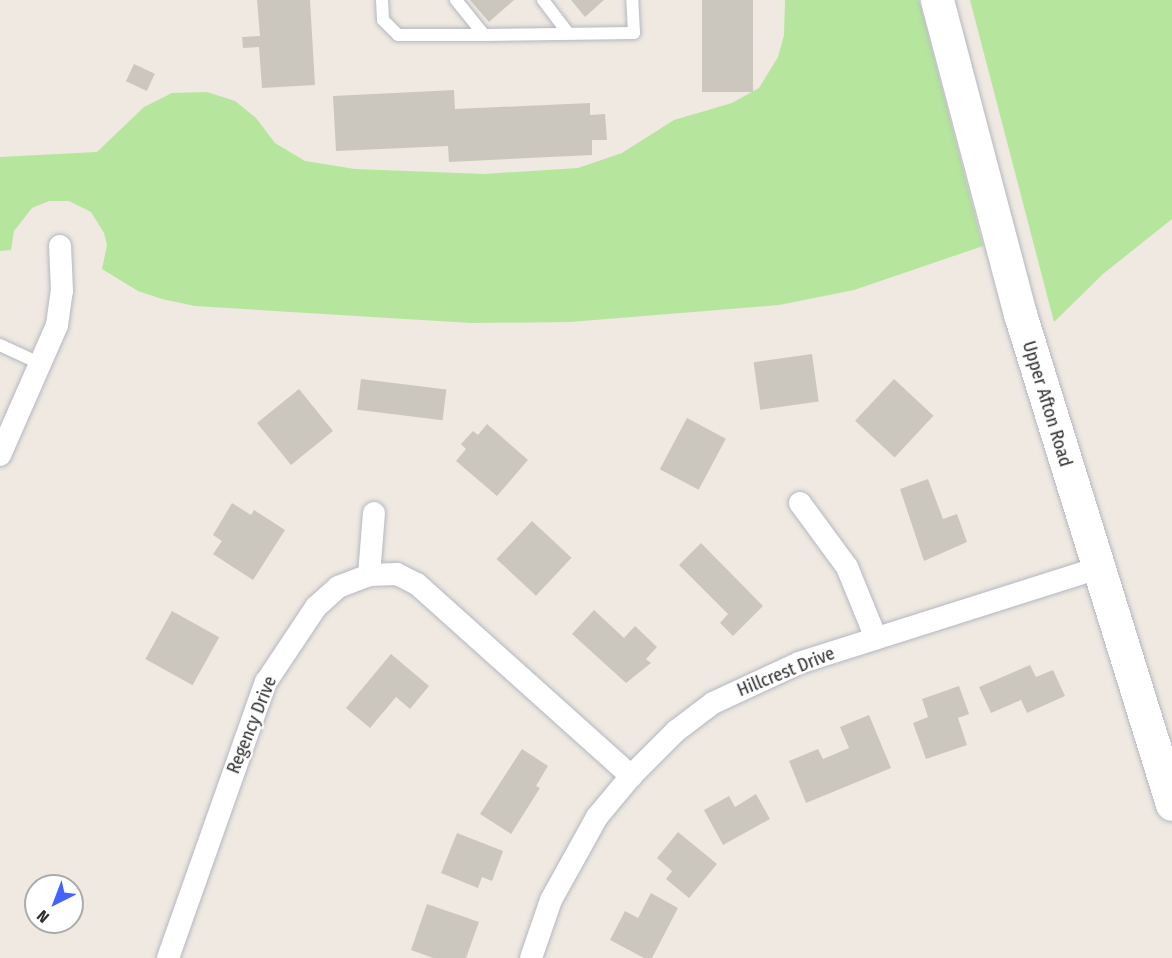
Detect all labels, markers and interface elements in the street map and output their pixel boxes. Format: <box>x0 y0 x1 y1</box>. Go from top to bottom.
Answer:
street label: Upper Afton Road <box>1018 339 1076 469</box>
street label: Hillcrest Drive <box>734 643 838 701</box>
street label: Regency Drive <box>223 673 281 777</box>
north arrow <box>24 874 84 934</box>
text: N <box>33 906 53 927</box>

